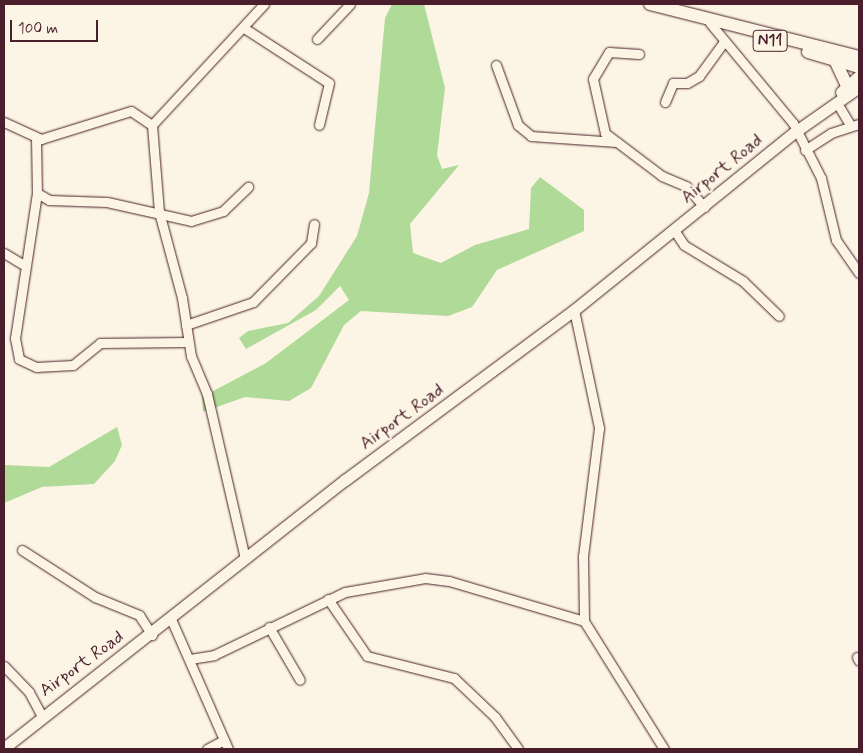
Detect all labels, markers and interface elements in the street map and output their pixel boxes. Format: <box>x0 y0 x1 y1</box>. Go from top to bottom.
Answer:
scale bar <box>12 10 100 42</box>
text: 100 m <box>18 19 58 39</box>
road number: N11 <box>752 27 788 54</box>
street label: Airport Road <box>677 130 767 208</box>
street label: Airport Road <box>356 379 448 455</box>
street label: Airport Road <box>36 626 128 702</box>

